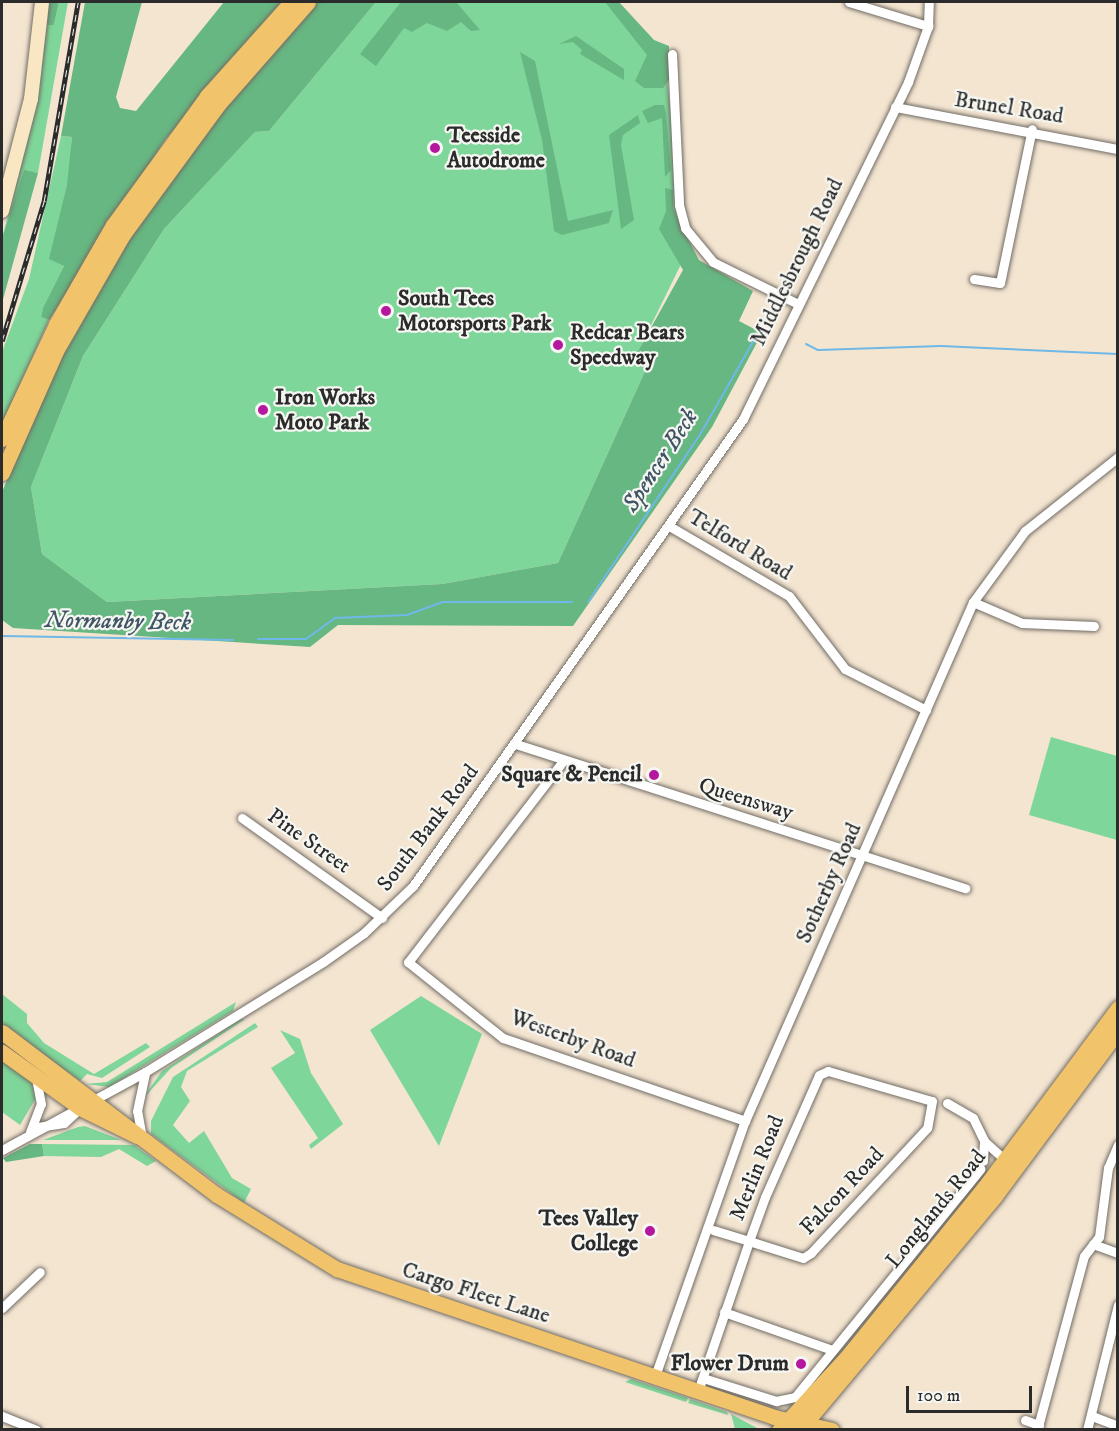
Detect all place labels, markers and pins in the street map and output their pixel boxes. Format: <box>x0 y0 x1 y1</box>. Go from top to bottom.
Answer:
place label: Teesside Autodrome <box>447 122 545 174</box>
marker: Teesside Autodrome <box>428 141 442 155</box>
place label: South Tees Motorsports Park <box>398 285 552 336</box>
marker: South Tees Motorsports Park <box>379 304 393 318</box>
place label: Redcar Bears Speedway <box>570 319 684 370</box>
marker: Redcar Bears Speedway <box>551 338 565 352</box>
place label: Iron Works Moto Park <box>275 384 375 436</box>
marker: Iron Works Moto Park <box>256 403 270 417</box>
place label: Square & Pencil <box>501 762 642 788</box>
marker: Square & Pencil <box>647 768 661 782</box>
place label: Tees Valley College <box>539 1205 638 1256</box>
marker: Tees Valley College <box>643 1224 657 1238</box>
place label: Flower Drum <box>671 1351 789 1377</box>
marker: Flower Drum <box>794 1357 808 1371</box>

